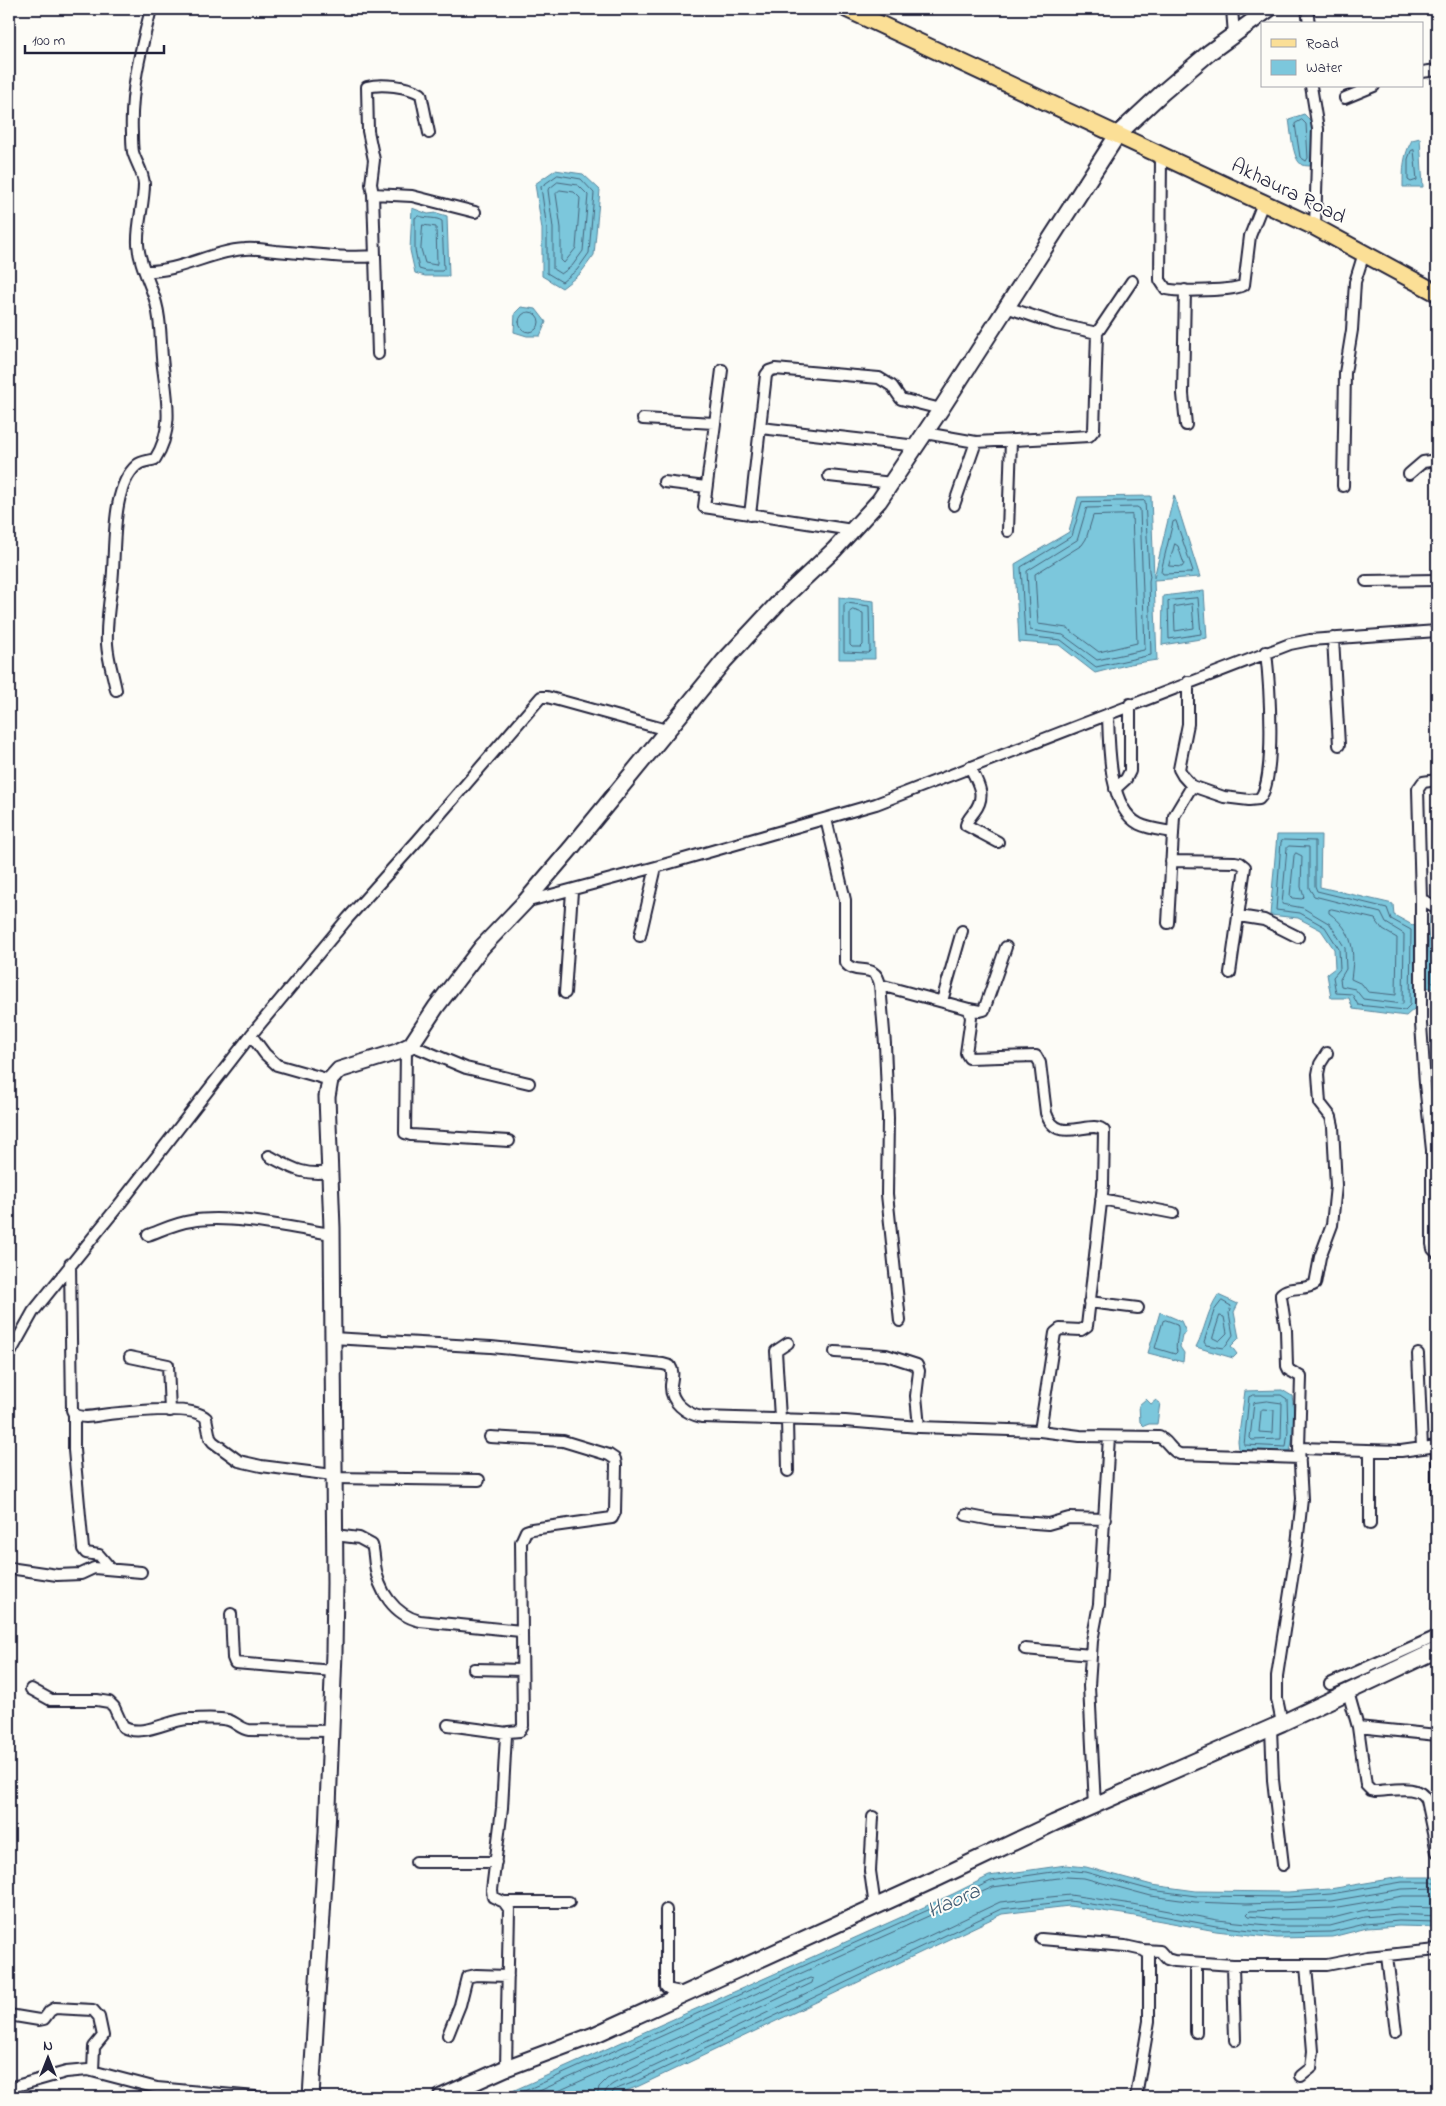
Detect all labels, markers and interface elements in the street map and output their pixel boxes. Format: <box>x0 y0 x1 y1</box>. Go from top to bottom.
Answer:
scale bar <box>25 22 164 54</box>
legend <box>1261 22 1424 88</box>
text: 100 m <box>32 30 65 52</box>
text: Road <box>1306 33 1339 55</box>
text: Water <box>1306 57 1342 79</box>
street label: Akhaura Road <box>1226 151 1351 233</box>
water label: Haora <box>922 1876 987 1928</box>
north arrow <box>22 2034 72 2084</box>
text: N <box>43 2036 53 2057</box>

